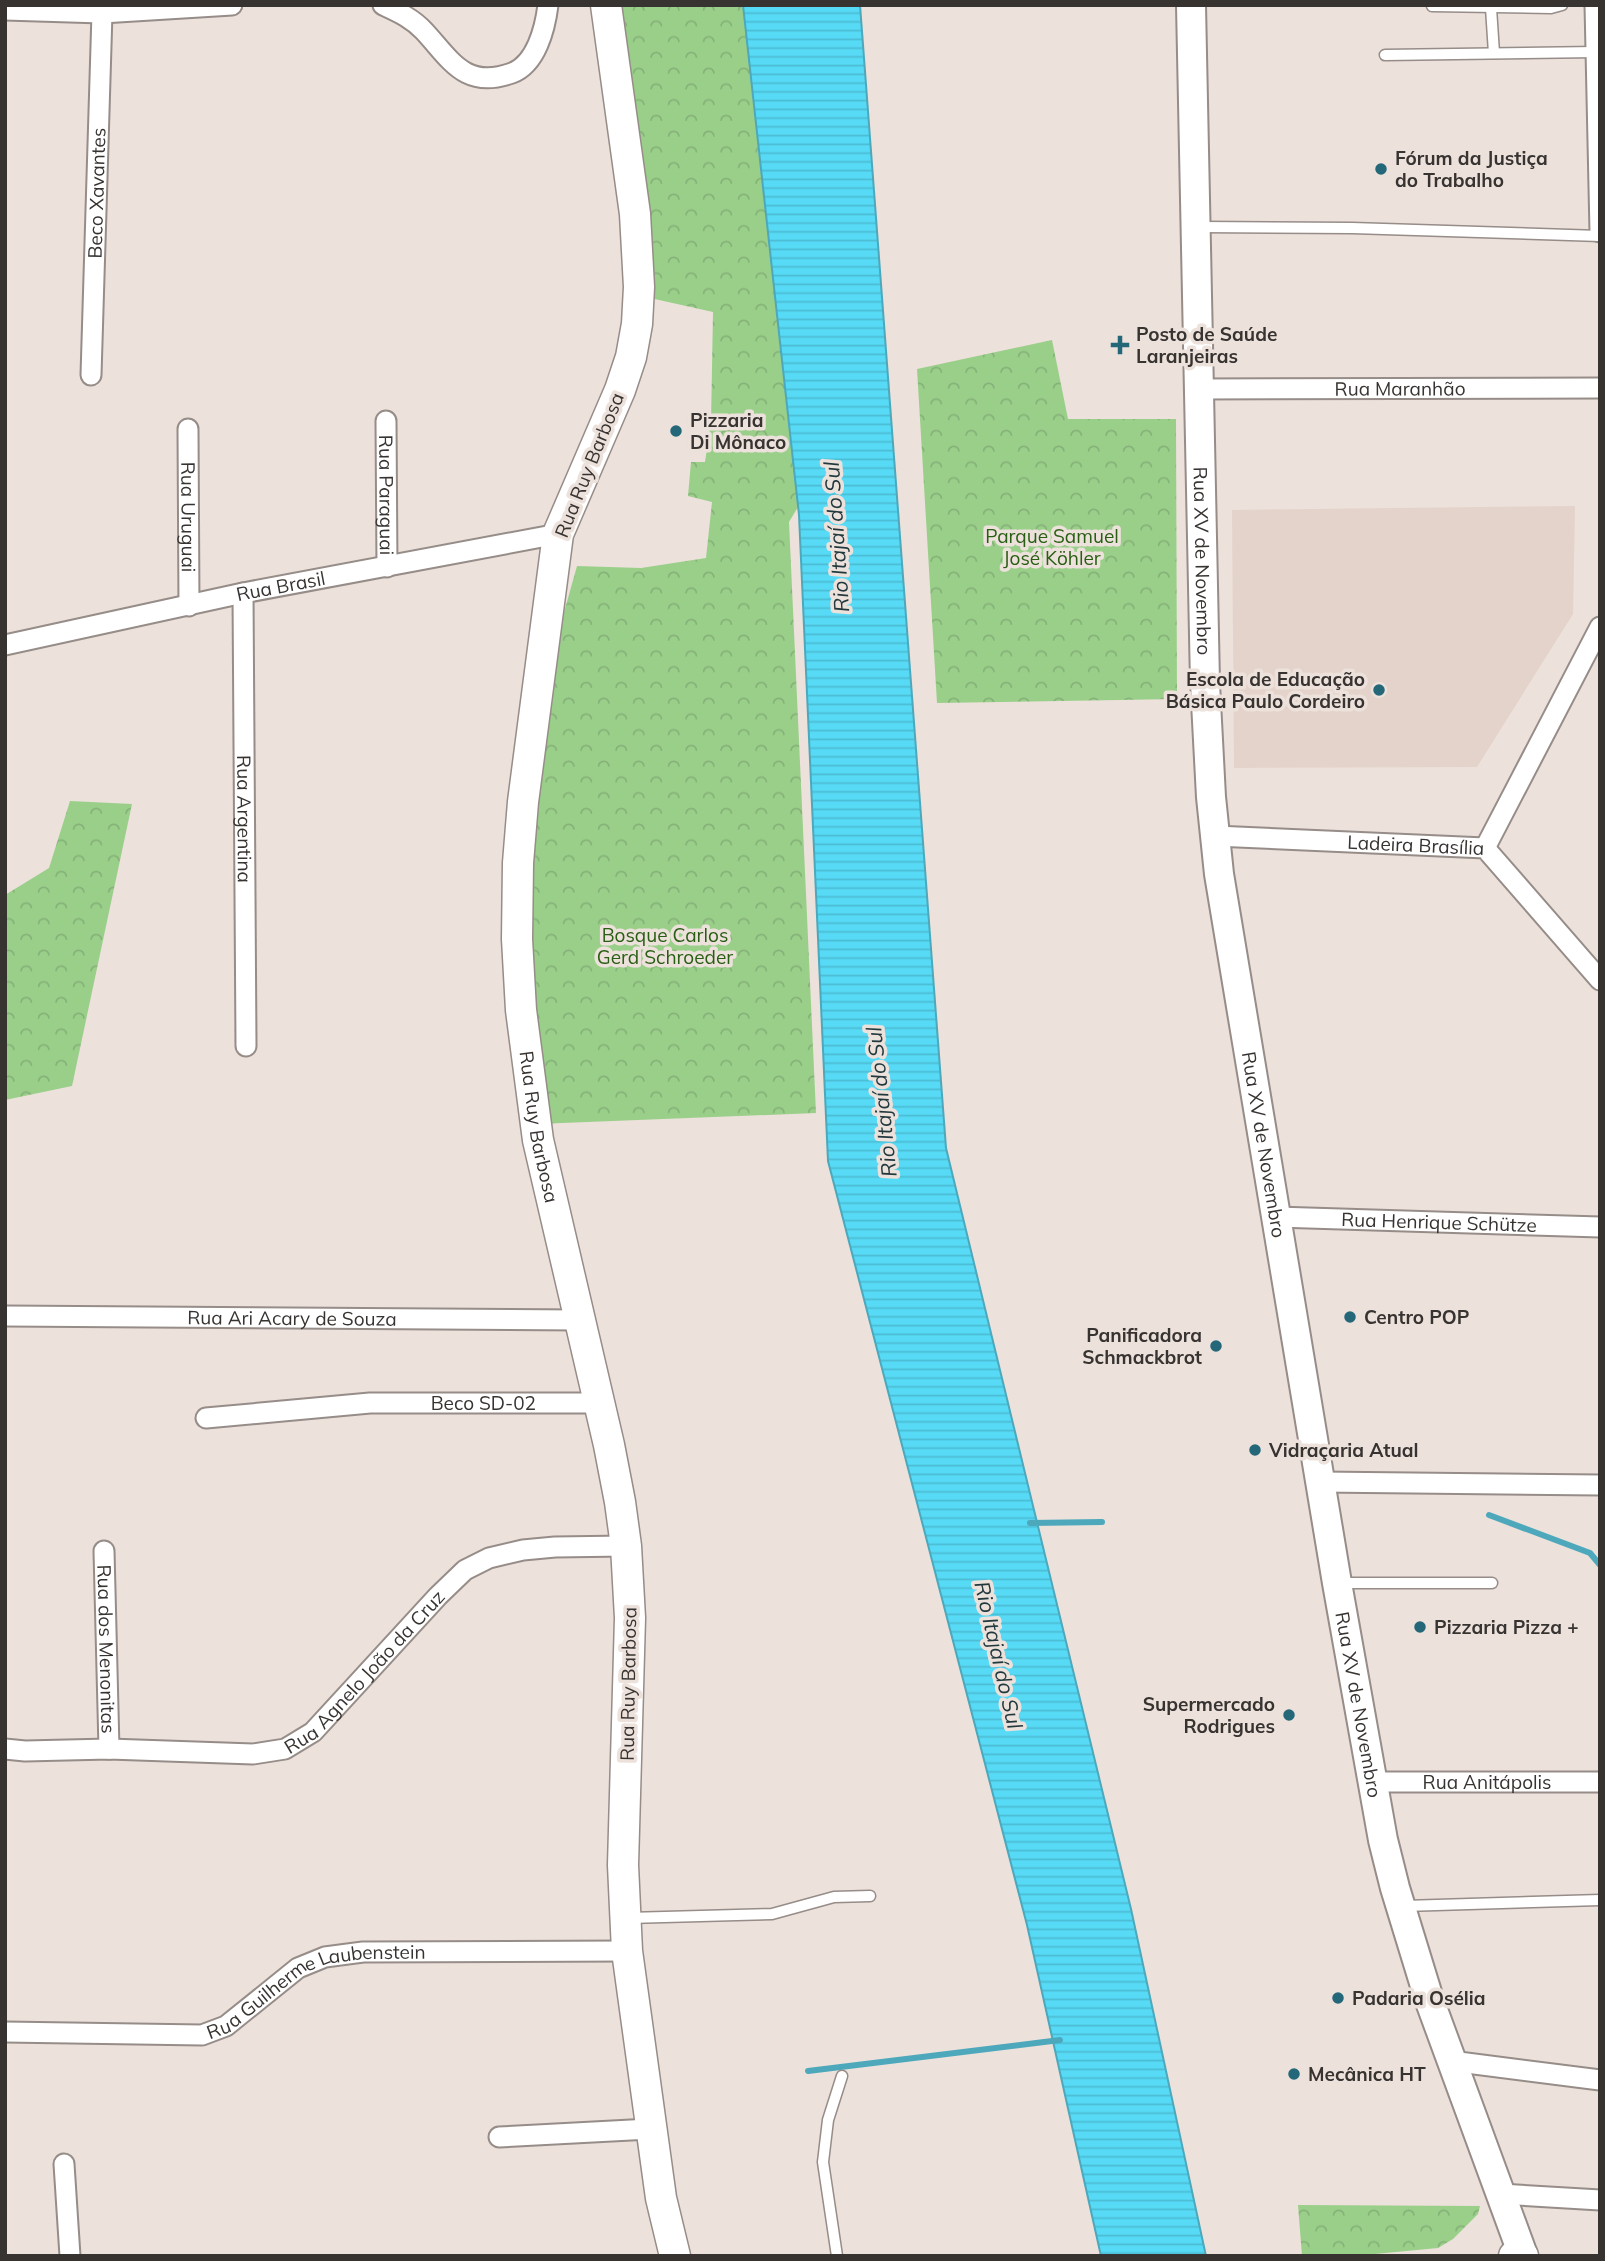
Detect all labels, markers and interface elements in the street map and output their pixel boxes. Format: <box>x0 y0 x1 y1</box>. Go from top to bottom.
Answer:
street label: Beco Xavantes <box>83 127 111 259</box>
place label: Fórum da Justiça do Trabalho <box>1395 146 1548 192</box>
marker: Fórum da Justiça do Trabalho <box>1373 161 1389 177</box>
place label: Posto de Saúde Laranjeiras <box>1136 322 1277 368</box>
marker: Posto de Saúde Laranjeiras <box>1110 335 1130 355</box>
street label: Rua Maranhão <box>1334 376 1466 401</box>
street label: Rua Ruy Barbosa <box>549 389 629 541</box>
place label: Pizzaria Di Mônaco <box>690 408 786 454</box>
marker: Pizzaria Di Mônaco <box>668 423 684 439</box>
street label: Rua Paraguai <box>374 435 399 555</box>
water label: Rio Itajaí do Sul <box>818 461 854 613</box>
street label: Rua Uruguai <box>176 462 201 572</box>
street label: Rua XV de Novembro <box>1189 466 1216 655</box>
park label: Parque Samuel José Köhler <box>985 524 1119 570</box>
street label: Rua Brasil <box>234 566 327 606</box>
place label: Escola de Educação Básica Paulo Cordeiro <box>1166 667 1365 713</box>
marker: Escola de Educação Básica Paulo Cordeiro <box>1371 682 1387 698</box>
street label: Rua Argentina <box>232 755 257 883</box>
street label: Ladeira Brasília <box>1347 830 1485 860</box>
park label: Bosque Carlos Gerd Schroeder <box>597 923 733 969</box>
water label: Rio Itajaí do Sul <box>860 1026 902 1178</box>
street label: Rua Ruy Barbosa <box>514 1049 564 1205</box>
street label: Rua XV de Novembro <box>1237 1050 1291 1240</box>
street label: Rua Henrique Schütze <box>1341 1207 1537 1237</box>
street label: Rua Ari Acary de Souza <box>187 1305 397 1331</box>
place label: Centro POP <box>1364 1305 1469 1329</box>
marker: Centro POP <box>1342 1309 1358 1325</box>
place label: Panificadora Schmackbrot <box>1082 1323 1202 1369</box>
marker: Panificadora Schmackbrot <box>1208 1338 1224 1354</box>
street label: Beco SD-02 <box>431 1391 536 1415</box>
place label: Vidraçaria Atual <box>1268 1438 1419 1462</box>
marker: Vidraçaria Atual <box>1247 1442 1263 1458</box>
street label: Rua dos Menonitas <box>92 1564 121 1734</box>
water label: Rio Itajaí do Sul <box>969 1579 1029 1731</box>
street label: Rua Agnelo João da Cruz <box>280 1585 450 1759</box>
street label: Rua Ruy Barbosa <box>615 1607 641 1761</box>
street label: Rua XV de Novembro <box>1330 1610 1387 1799</box>
place label: Pizzaria Pizza + <box>1434 1615 1579 1639</box>
marker: Pizzaria Pizza + <box>1412 1619 1428 1635</box>
place label: Supermercado Rodrigues <box>1143 1692 1275 1738</box>
marker: Supermercado Rodrigues <box>1281 1707 1297 1723</box>
street label: Rua Anitápolis <box>1423 1770 1551 1794</box>
street label: Rua Guilherme Laubenstein <box>203 1940 426 2044</box>
place label: Padaria Osélia <box>1352 1986 1486 2010</box>
marker: Padaria Osélia <box>1330 1990 1346 2006</box>
place label: Mecânica HT <box>1308 2062 1426 2086</box>
marker: Mecânica HT <box>1286 2066 1302 2082</box>

